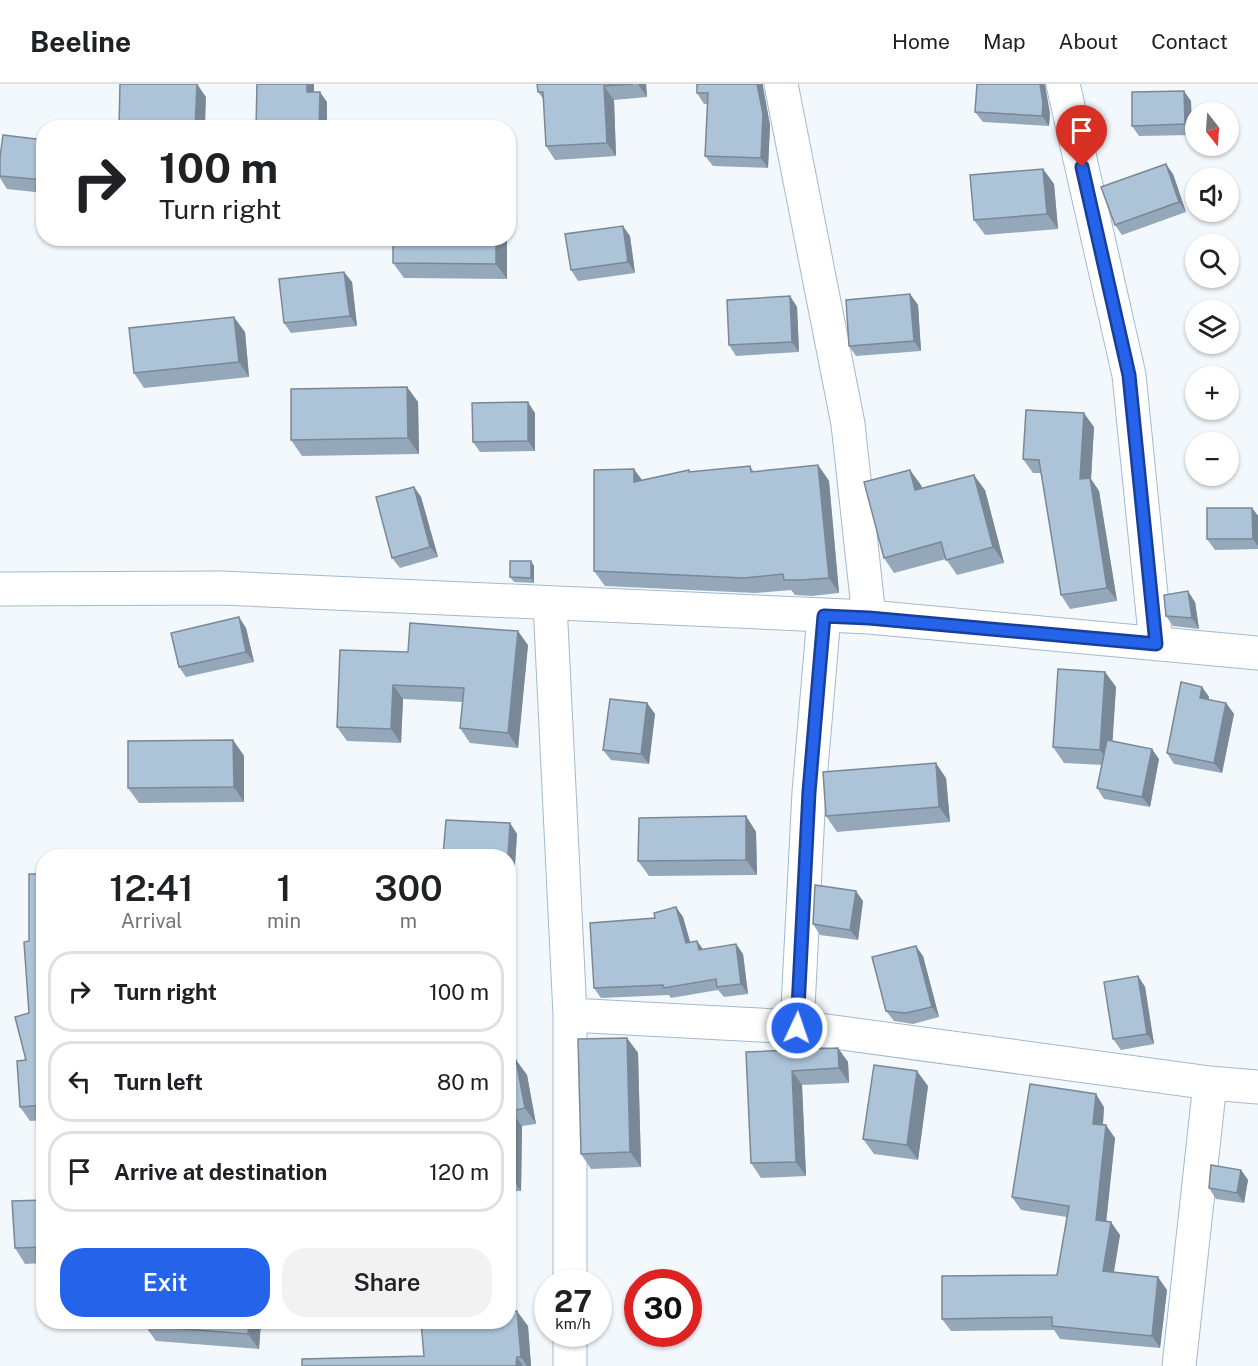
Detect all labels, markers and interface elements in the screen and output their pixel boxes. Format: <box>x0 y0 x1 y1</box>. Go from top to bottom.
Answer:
text: Beeline <box>30 25 131 58</box>
text: Home <box>892 29 950 54</box>
text: Map <box>983 29 1026 54</box>
text: About <box>1059 29 1118 54</box>
text: Contact <box>1151 29 1228 54</box>
north arrow <box>1185 102 1239 156</box>
map controls <box>1185 102 1239 486</box>
pin <box>1056 105 1107 167</box>
icon: arrive <box>1065 114 1098 147</box>
text: 100 m <box>159 143 278 192</box>
icon: right <box>60 144 138 222</box>
button: sound <box>1185 168 1239 222</box>
text: Turn right <box>159 193 282 225</box>
button: search <box>1185 234 1239 288</box>
button: layers <box>1185 300 1239 354</box>
button: + <box>1185 366 1239 420</box>
button: − <box>1185 432 1239 486</box>
text: 12:41 <box>109 867 194 909</box>
text: 1 <box>276 867 292 909</box>
text: 300 <box>374 867 443 909</box>
text: Arrival <box>121 909 182 933</box>
text: min <box>267 909 301 933</box>
text: m <box>400 909 417 933</box>
icon: right <box>63 975 96 1008</box>
text: Turn right <box>114 979 217 1005</box>
text: 100 m <box>429 979 489 1005</box>
position arrow <box>765 996 829 1060</box>
icon: left <box>63 1065 96 1098</box>
text: Turn left <box>114 1069 203 1095</box>
text: 80 m <box>437 1069 489 1095</box>
icon: arrive <box>63 1155 96 1188</box>
text: Arrive at destination <box>114 1159 327 1185</box>
text: 120 m <box>429 1159 489 1185</box>
button: Exit <box>60 1248 270 1317</box>
button: Share <box>282 1248 492 1317</box>
speed limit sign: 30 <box>624 1269 702 1347</box>
text: 27 <box>554 1283 592 1319</box>
text: km/h <box>555 1315 591 1332</box>

